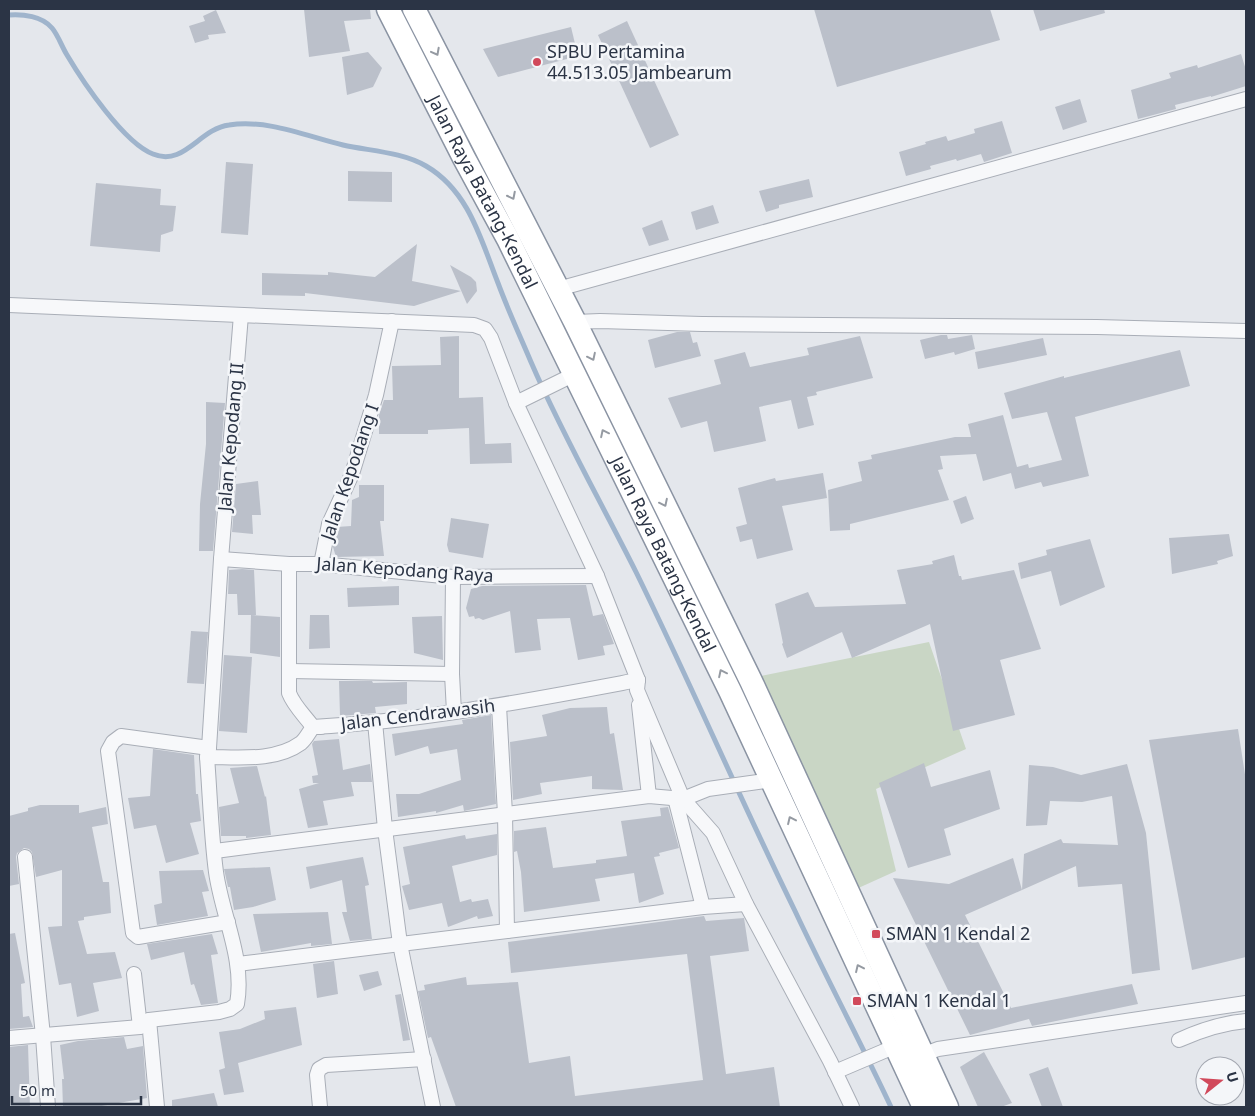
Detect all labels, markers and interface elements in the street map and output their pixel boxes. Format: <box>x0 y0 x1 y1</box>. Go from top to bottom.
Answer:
place label: SPBU Pertamina 44.513.05 Jambearum <box>547 39 732 84</box>
one-way arrow <box>430 47 440 56</box>
marker: SPBU Pertamina 44.513.05 Jambearum <box>531 56 543 68</box>
street label: Jalan Raya Batang-Kendal <box>422 89 544 293</box>
one-way arrow <box>505 191 515 200</box>
one-way arrow <box>586 352 597 361</box>
street label: Jalan Kepodang II <box>211 362 248 514</box>
street label: Jalan Kepodang I <box>314 400 384 545</box>
one-way arrow <box>599 429 610 438</box>
street label: Jalan Raya Batang-Kendal <box>605 450 722 656</box>
one-way arrow <box>658 498 668 507</box>
street label: Jalan Kepodang Raya <box>314 551 494 587</box>
one-way arrow <box>717 669 728 678</box>
street label: Jalan Cendrawasih <box>337 693 496 736</box>
one-way arrow <box>787 816 797 825</box>
place label: SMAN 1 Kendal 2 <box>886 921 1030 945</box>
marker: SMAN 1 Kendal 2 <box>870 928 882 940</box>
one-way arrow <box>856 964 866 973</box>
place label: SMAN 1 Kendal 1 <box>867 988 1011 1012</box>
marker: SMAN 1 Kendal 1 <box>851 995 863 1007</box>
north arrow <box>1195 1056 1245 1106</box>
text: U <box>1222 1069 1244 1085</box>
scale bar <box>12 1074 141 1106</box>
text: 50 m <box>20 1080 55 1100</box>

